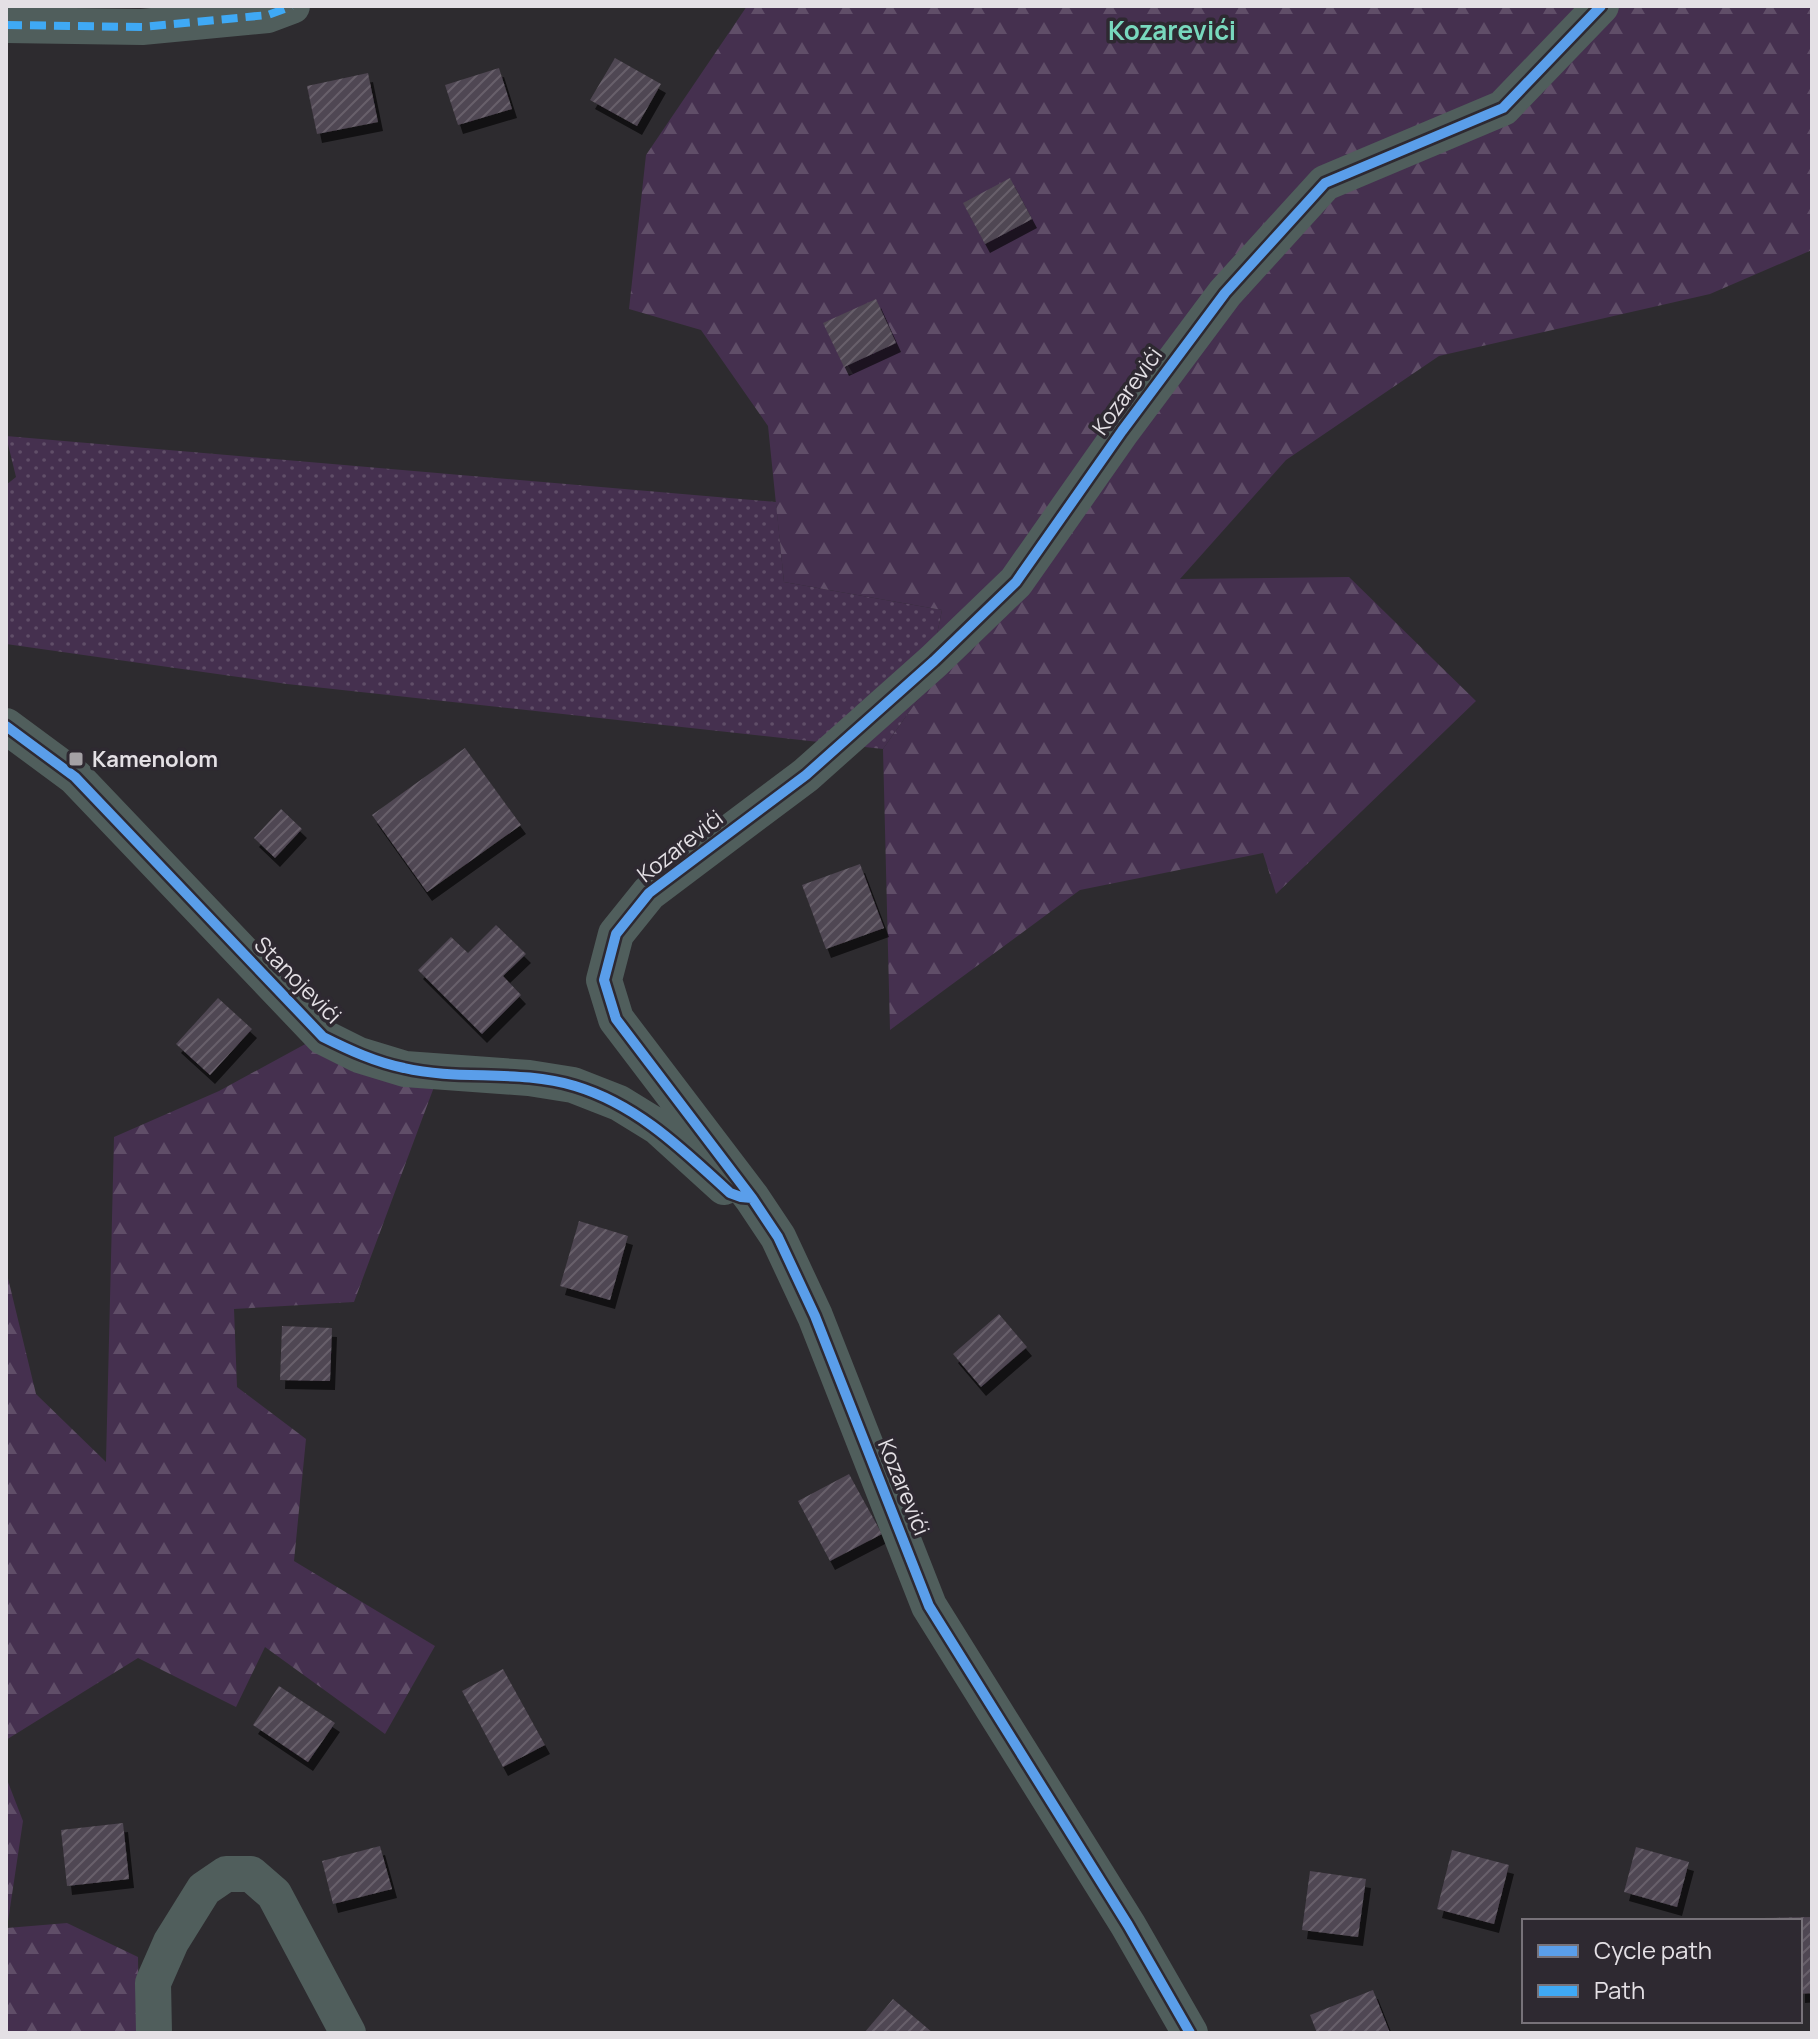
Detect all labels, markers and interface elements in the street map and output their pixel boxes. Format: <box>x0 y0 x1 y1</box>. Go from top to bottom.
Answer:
district label: Kozarevići <box>1108 12 1236 48</box>
street label: Kozarevići <box>1085 341 1169 441</box>
place label: Kamenolom <box>92 744 218 774</box>
marker: Kamenolom <box>67 750 85 768</box>
street label: Kozarevići <box>631 803 729 889</box>
street label: Stanojevići <box>248 930 348 1030</box>
street label: Kozarevići <box>871 1434 937 1540</box>
legend <box>1522 1919 1802 2023</box>
text: Cycle path <box>1594 1933 1712 1966</box>
text: Path <box>1594 1973 1645 2006</box>

